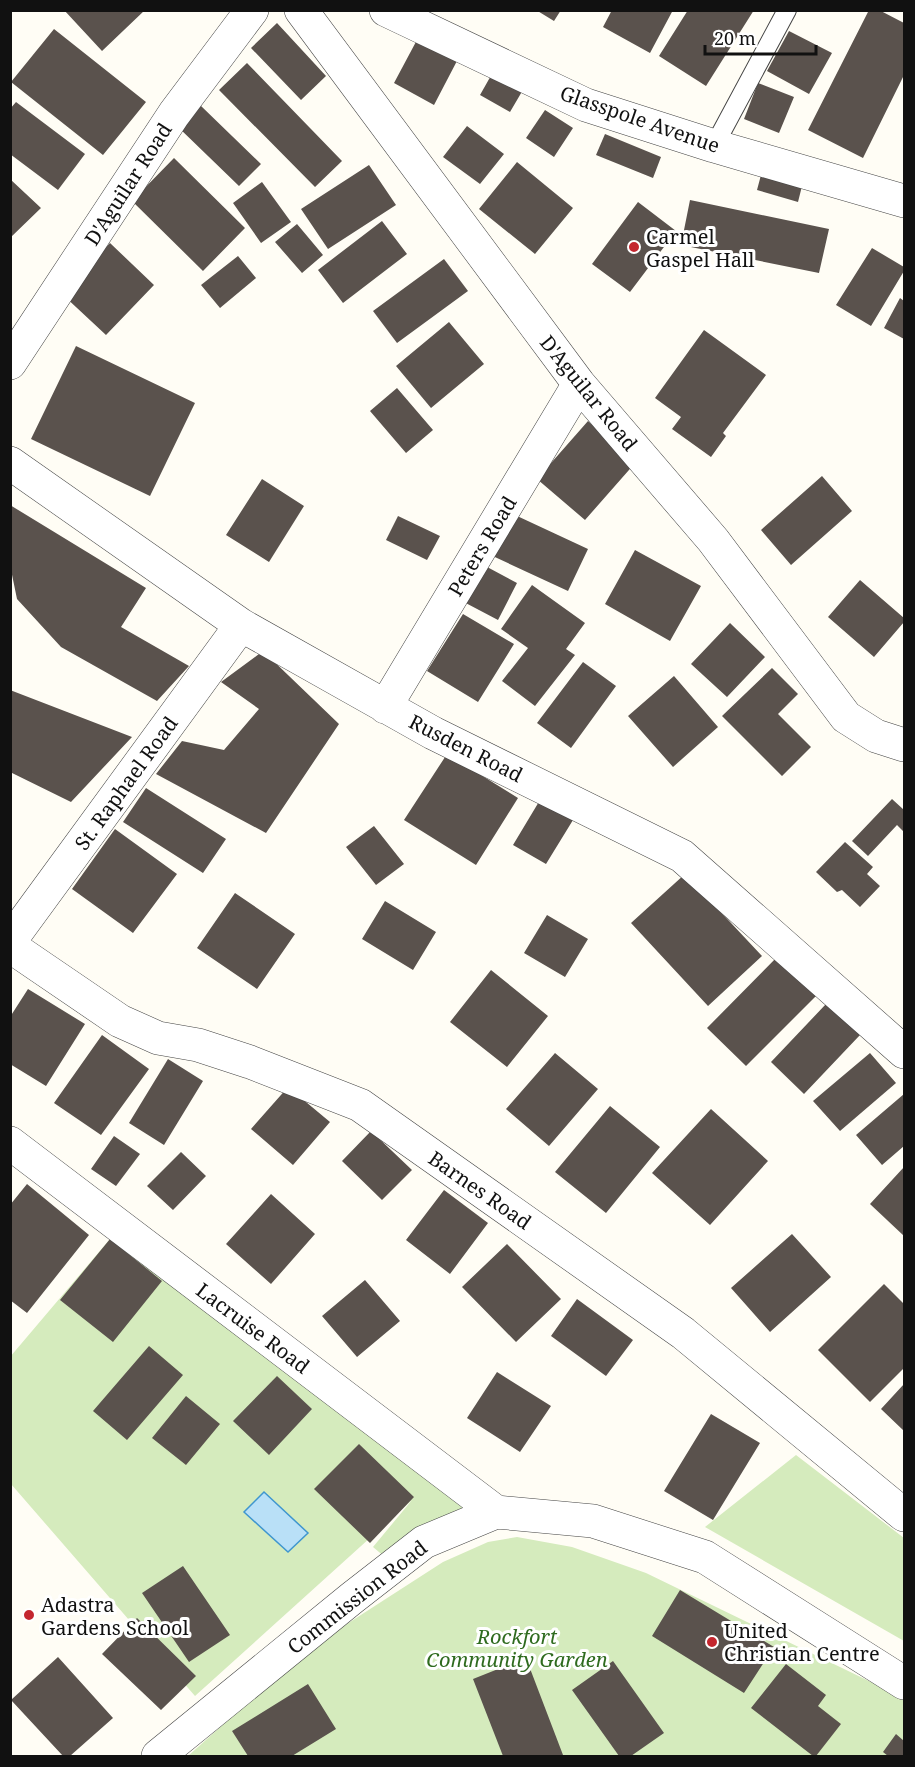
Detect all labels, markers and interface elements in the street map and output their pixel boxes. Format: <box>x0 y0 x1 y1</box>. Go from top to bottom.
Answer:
scale bar <box>705 18 816 56</box>
text: 20 m <box>714 26 756 50</box>
street label: Glasspole Avenue <box>557 79 723 159</box>
street label: D'Aguilar Road <box>78 117 178 251</box>
place label: Carmel Gaspel Hall <box>646 223 754 273</box>
marker: Carmel Gaspel Hall <box>627 240 641 254</box>
street label: D'Aguilar Road <box>534 330 644 456</box>
street label: Peters Road <box>441 491 523 601</box>
street label: Rusden Road <box>405 708 527 788</box>
street label: St. Raphael Road <box>68 711 184 855</box>
street label: Barnes Road <box>423 1145 537 1235</box>
street label: Lacruise Road <box>191 1277 315 1379</box>
street label: Commission Road <box>282 1534 432 1660</box>
place label: Adastra Gardens School <box>41 1591 189 1641</box>
marker: Adastra Gardens School <box>22 1608 36 1622</box>
place label: United Christian Centre <box>724 1617 880 1667</box>
park label: Rockfort Community Garden <box>426 1623 608 1673</box>
marker: United Christian Centre <box>705 1635 719 1649</box>

